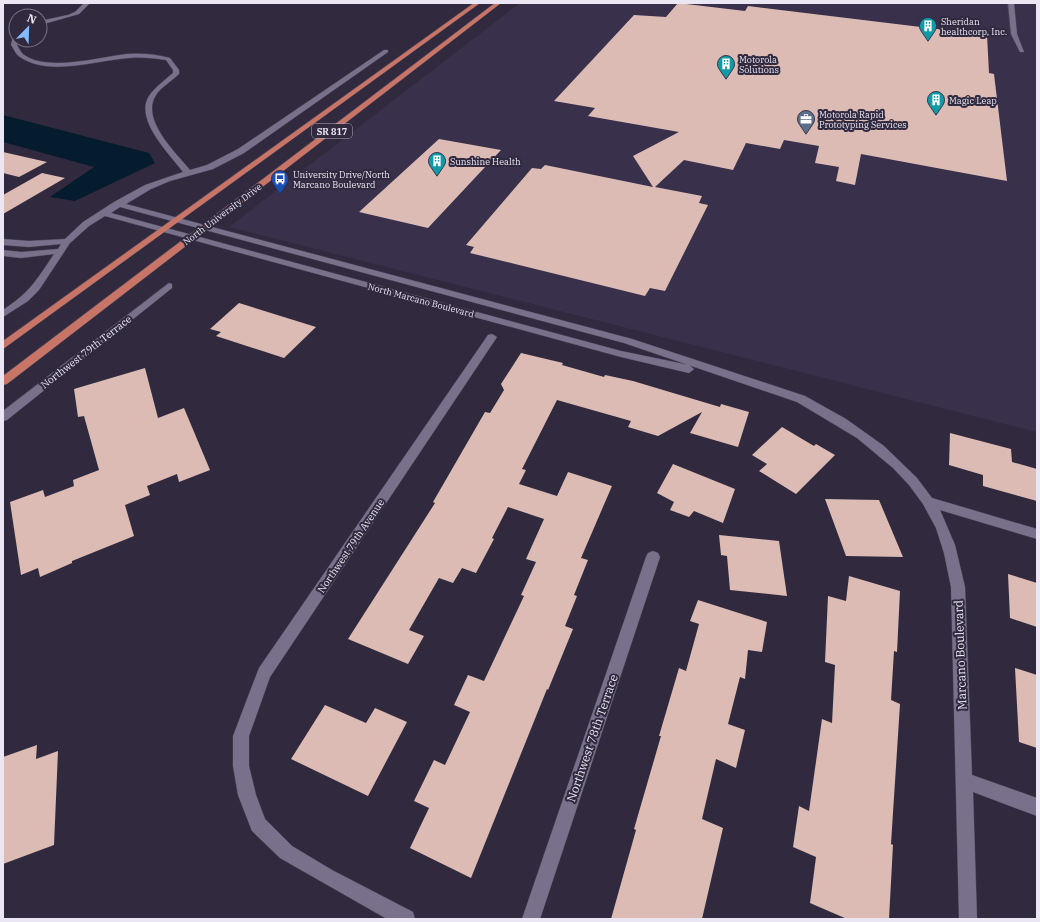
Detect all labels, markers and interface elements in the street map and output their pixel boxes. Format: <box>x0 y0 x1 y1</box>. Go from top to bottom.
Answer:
north arrow <box>8 8 48 48</box>
text: N <box>25 11 39 27</box>
building icon: Sheridan healthcorp, Inc. <box>918 16 938 41</box>
place label: Sheridan healthcorp, Inc. <box>941 16 1007 37</box>
building icon: Motorola Solutions <box>716 54 736 79</box>
place label: Motorola Solutions <box>739 54 779 75</box>
building icon: Magic Leap <box>926 90 946 115</box>
place label: Magic Leap <box>949 95 997 106</box>
office icon: Motorola Rapid Prototyping Services <box>796 109 816 134</box>
place label: Motorola Rapid Prototyping Services <box>819 109 907 130</box>
road number: SR 817 <box>312 124 352 138</box>
building icon: Sunshine Health <box>427 151 447 176</box>
place label: Sunshine Health <box>450 156 521 167</box>
bus stop icon: University Drive/North Marcano Boulevard <box>270 169 290 194</box>
place label: University Drive/North Marcano Boulevard <box>293 169 390 190</box>
street label: North University Drive <box>180 181 264 247</box>
street label: North Marcano Boulevard <box>367 281 476 320</box>
street label: Northwest 79th Terrace <box>38 313 134 391</box>
street label: Northwest 79th Avenue <box>315 497 387 595</box>
street label: Marcano Boulevard <box>951 600 969 710</box>
street label: Northwest 78th Terrace <box>563 672 621 804</box>

